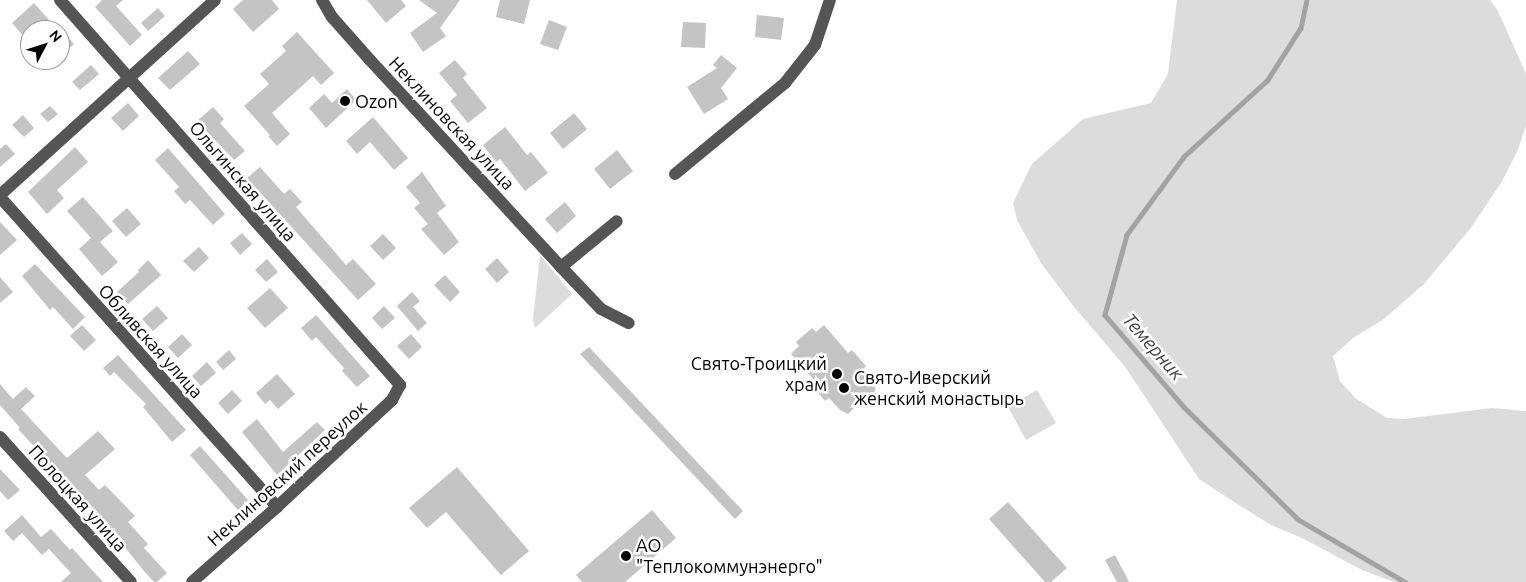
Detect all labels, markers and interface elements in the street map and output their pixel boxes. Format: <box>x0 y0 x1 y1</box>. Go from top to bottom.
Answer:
north arrow <box>20 20 70 70</box>
text: N <box>46 27 65 45</box>
street label: Неклиновская улица <box>385 52 519 194</box>
place label: Ozon <box>355 90 398 112</box>
marker: Ozon <box>339 95 351 107</box>
street label: Ольгинская улица <box>185 117 301 245</box>
street label: Обливская улица <box>94 280 208 402</box>
water label: Темерник <box>1118 309 1188 385</box>
place label: Свято-Троицкий храм <box>691 353 827 396</box>
place label: Свято-Иверский женский монастырь <box>854 367 1024 409</box>
marker: Свято-Троицкий храм <box>831 368 843 380</box>
marker: Свято-Иверский женский монастырь <box>838 382 850 394</box>
street label: Неклиновский переулок <box>203 396 371 550</box>
street label: Полоцкая улица <box>24 440 132 556</box>
place label: АО "Теплокоммунэнерго" <box>636 535 823 578</box>
marker: АО "Теплокоммунэнерго" <box>620 550 632 562</box>

